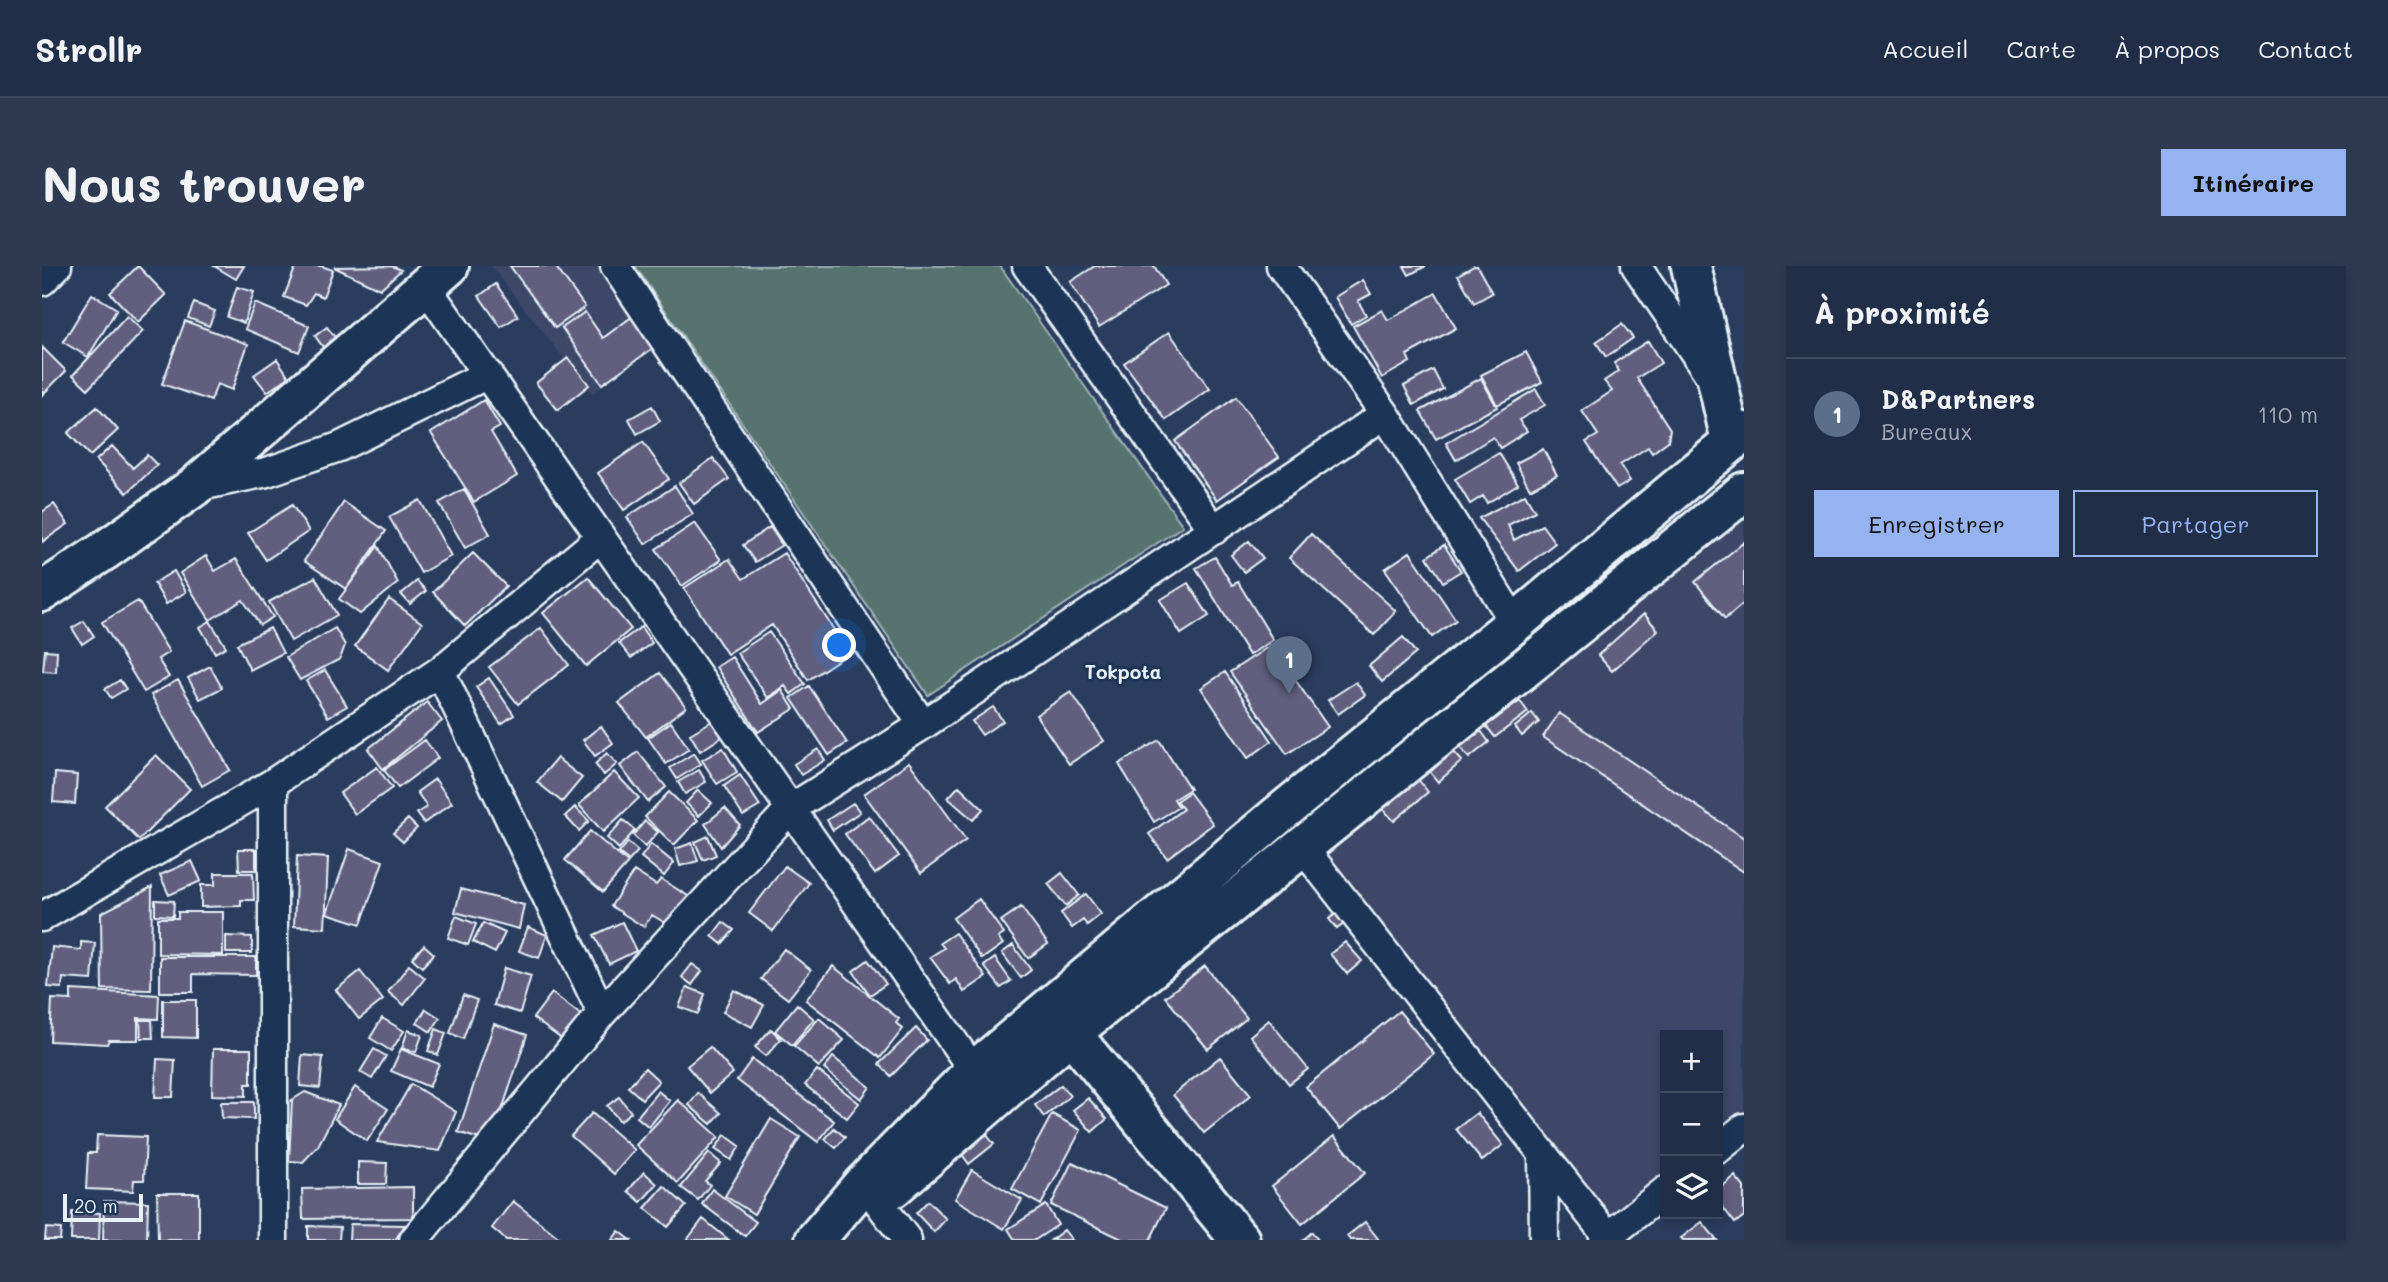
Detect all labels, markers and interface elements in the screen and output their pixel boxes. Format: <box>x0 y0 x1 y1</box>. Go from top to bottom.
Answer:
text: Strollr <box>35 27 143 70</box>
text: Accueil <box>1882 33 1968 64</box>
text: Carte <box>2006 33 2076 64</box>
text: À propos <box>2114 33 2220 64</box>
text: Contact <box>2258 33 2353 64</box>
button: Itinéraire <box>2161 149 2346 216</box>
text: Nous trouver <box>42 151 366 214</box>
text: À proximité <box>1814 292 1990 332</box>
text: D&Partners <box>1881 382 2035 416</box>
text: 1 <box>1832 399 1842 429</box>
text: 110 m <box>2258 399 2318 429</box>
text: Bureaux <box>1881 416 1972 446</box>
button: Enregistrer <box>1814 490 2059 557</box>
button: Partager <box>2073 490 2318 557</box>
your location <box>822 628 856 662</box>
pin: 1 <box>1266 636 1312 694</box>
district label: Tokpota <box>1085 659 1161 684</box>
map controls <box>1660 1030 1723 1219</box>
button: + <box>1660 1030 1723 1093</box>
button: − <box>1660 1093 1723 1156</box>
button: layers <box>1660 1156 1723 1219</box>
scale bar <box>63 1191 144 1223</box>
text: 20 m <box>74 1193 118 1218</box>

